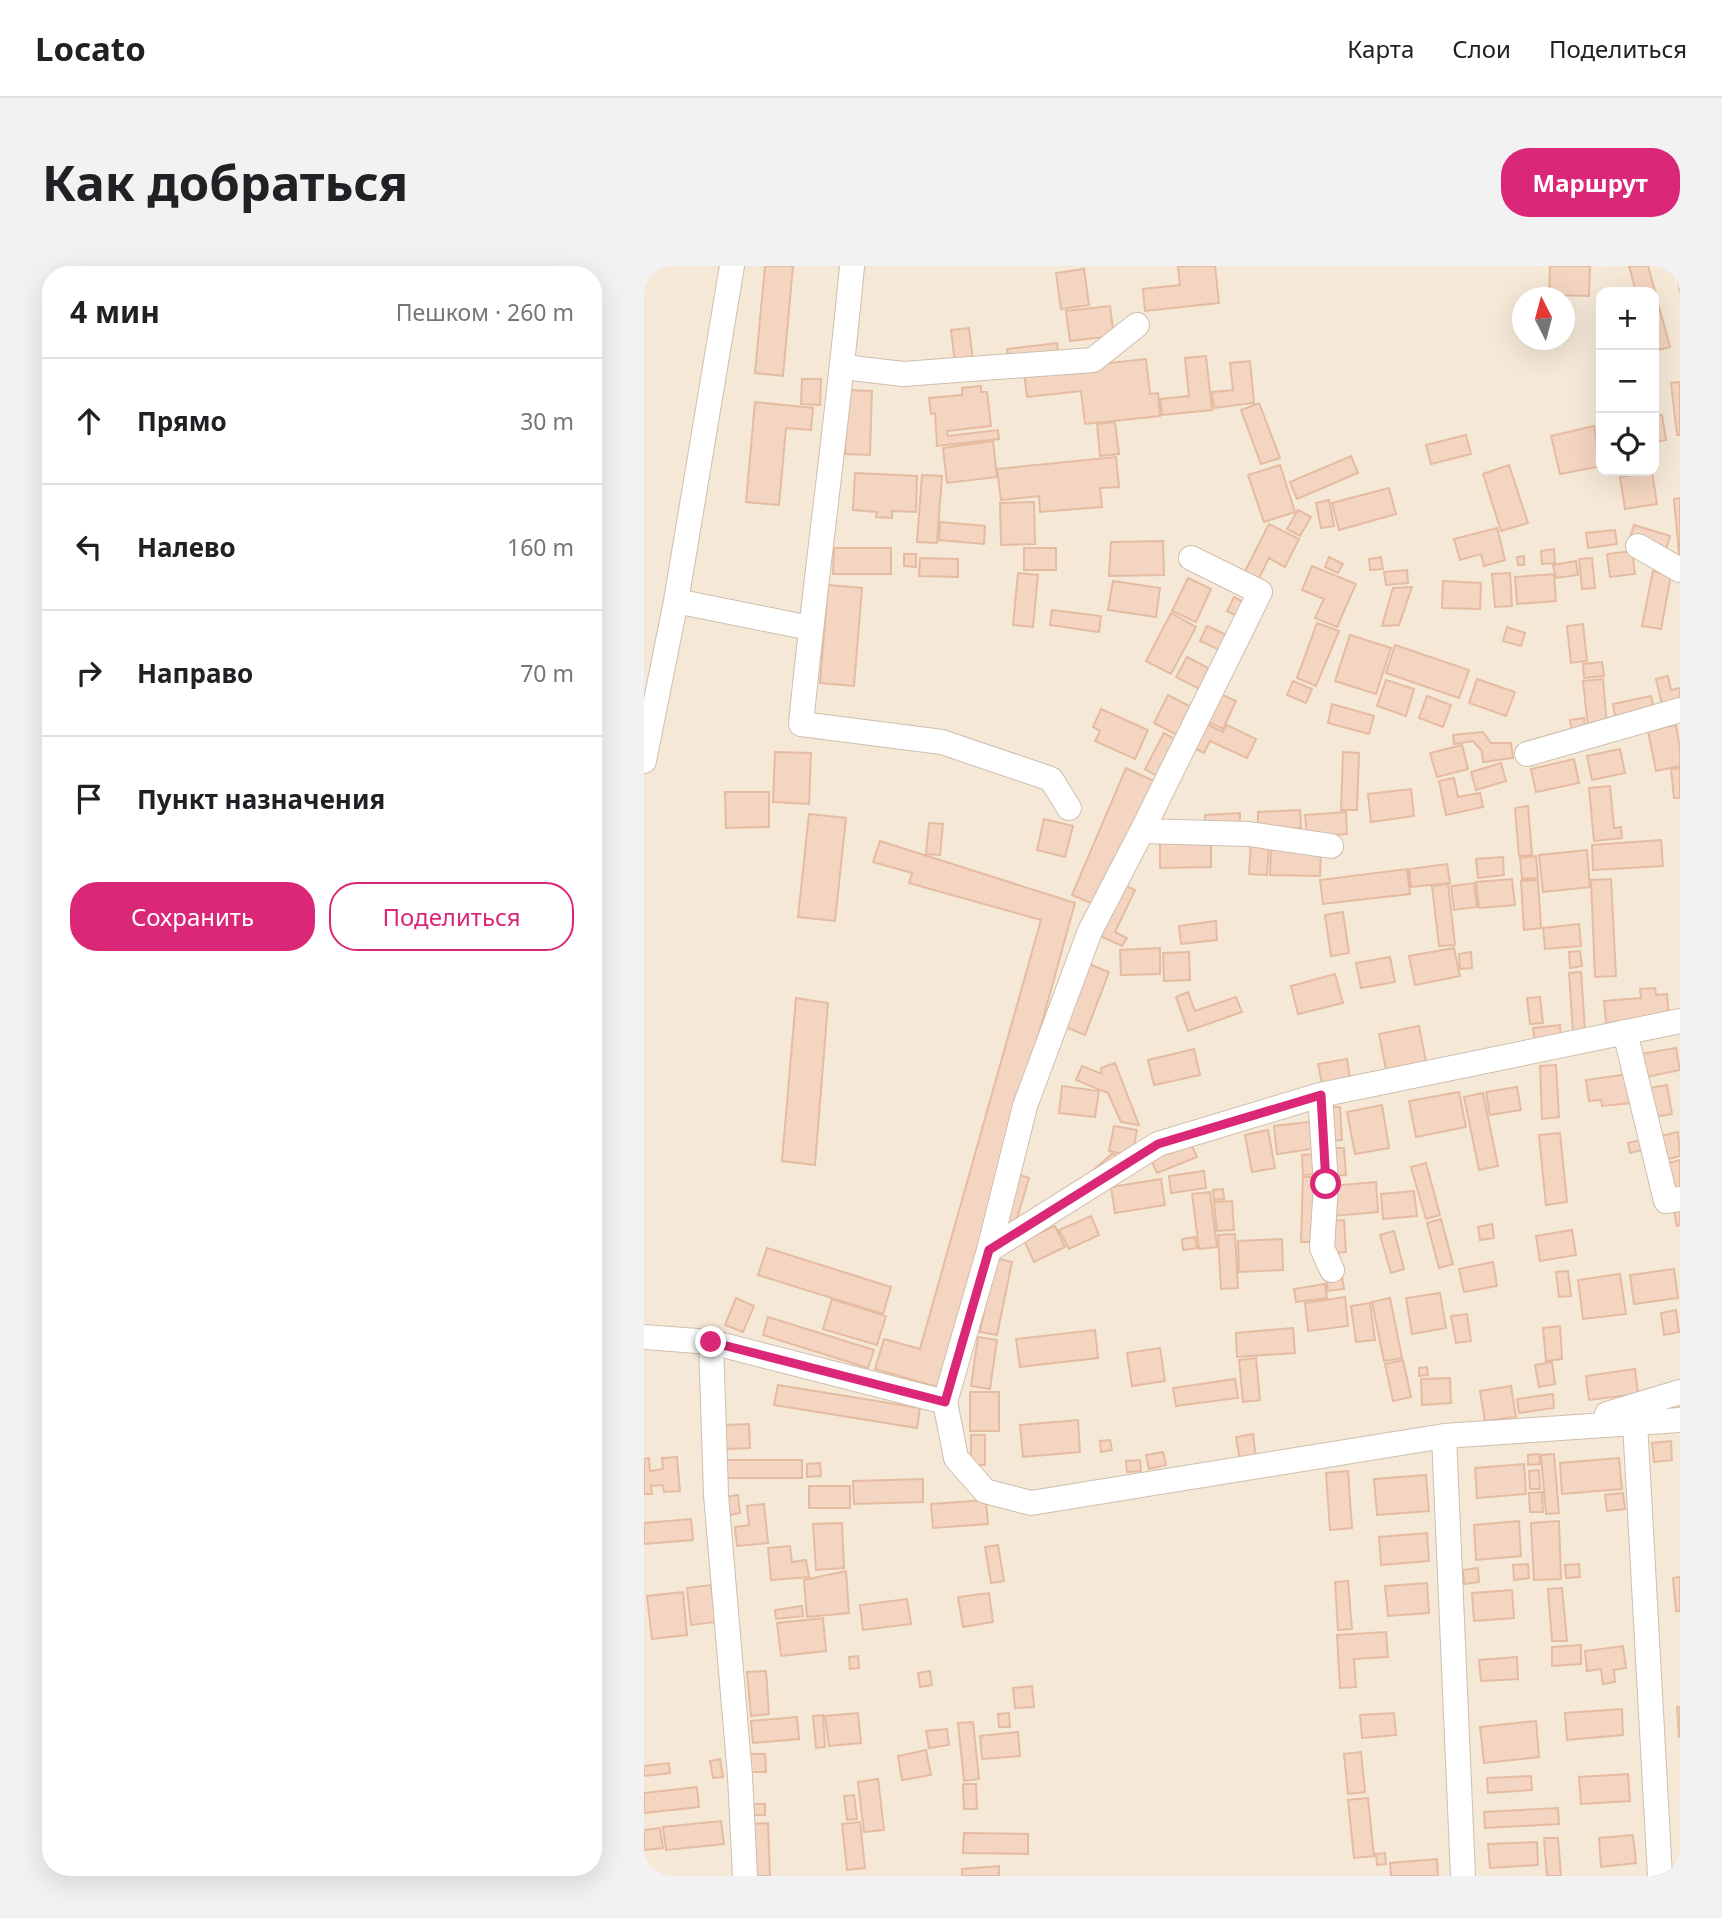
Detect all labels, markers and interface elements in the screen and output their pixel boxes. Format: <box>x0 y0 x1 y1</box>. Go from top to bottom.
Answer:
text: Locato <box>35 26 146 71</box>
text: Карта <box>1347 32 1414 65</box>
text: Слои <box>1452 32 1511 65</box>
text: Поделиться <box>1549 32 1687 65</box>
button: Маршрут <box>1501 148 1680 217</box>
text: Как добраться <box>42 149 408 215</box>
north arrow <box>1512 287 1575 350</box>
map controls <box>1596 287 1659 476</box>
button: + <box>1596 287 1659 350</box>
text: 4 мин <box>70 291 160 332</box>
text: Пешком · 260 m <box>396 296 574 328</box>
button: − <box>1596 350 1659 413</box>
icon: ahead <box>70 402 108 440</box>
text: Прямо <box>137 403 227 439</box>
text: 30 m <box>520 405 574 437</box>
button: locate <box>1596 413 1659 476</box>
icon: left <box>70 528 108 566</box>
text: Налево <box>137 529 236 565</box>
text: 160 m <box>507 531 574 563</box>
icon: right <box>70 654 108 692</box>
text: Направо <box>137 655 253 691</box>
text: 70 m <box>520 657 574 689</box>
icon: arrive <box>70 780 108 818</box>
text: Пункт назначения <box>137 781 385 817</box>
button: Сохранить <box>70 882 315 951</box>
button: Поделиться <box>329 882 574 951</box>
route start <box>1310 1168 1341 1199</box>
route end <box>695 1326 726 1357</box>

